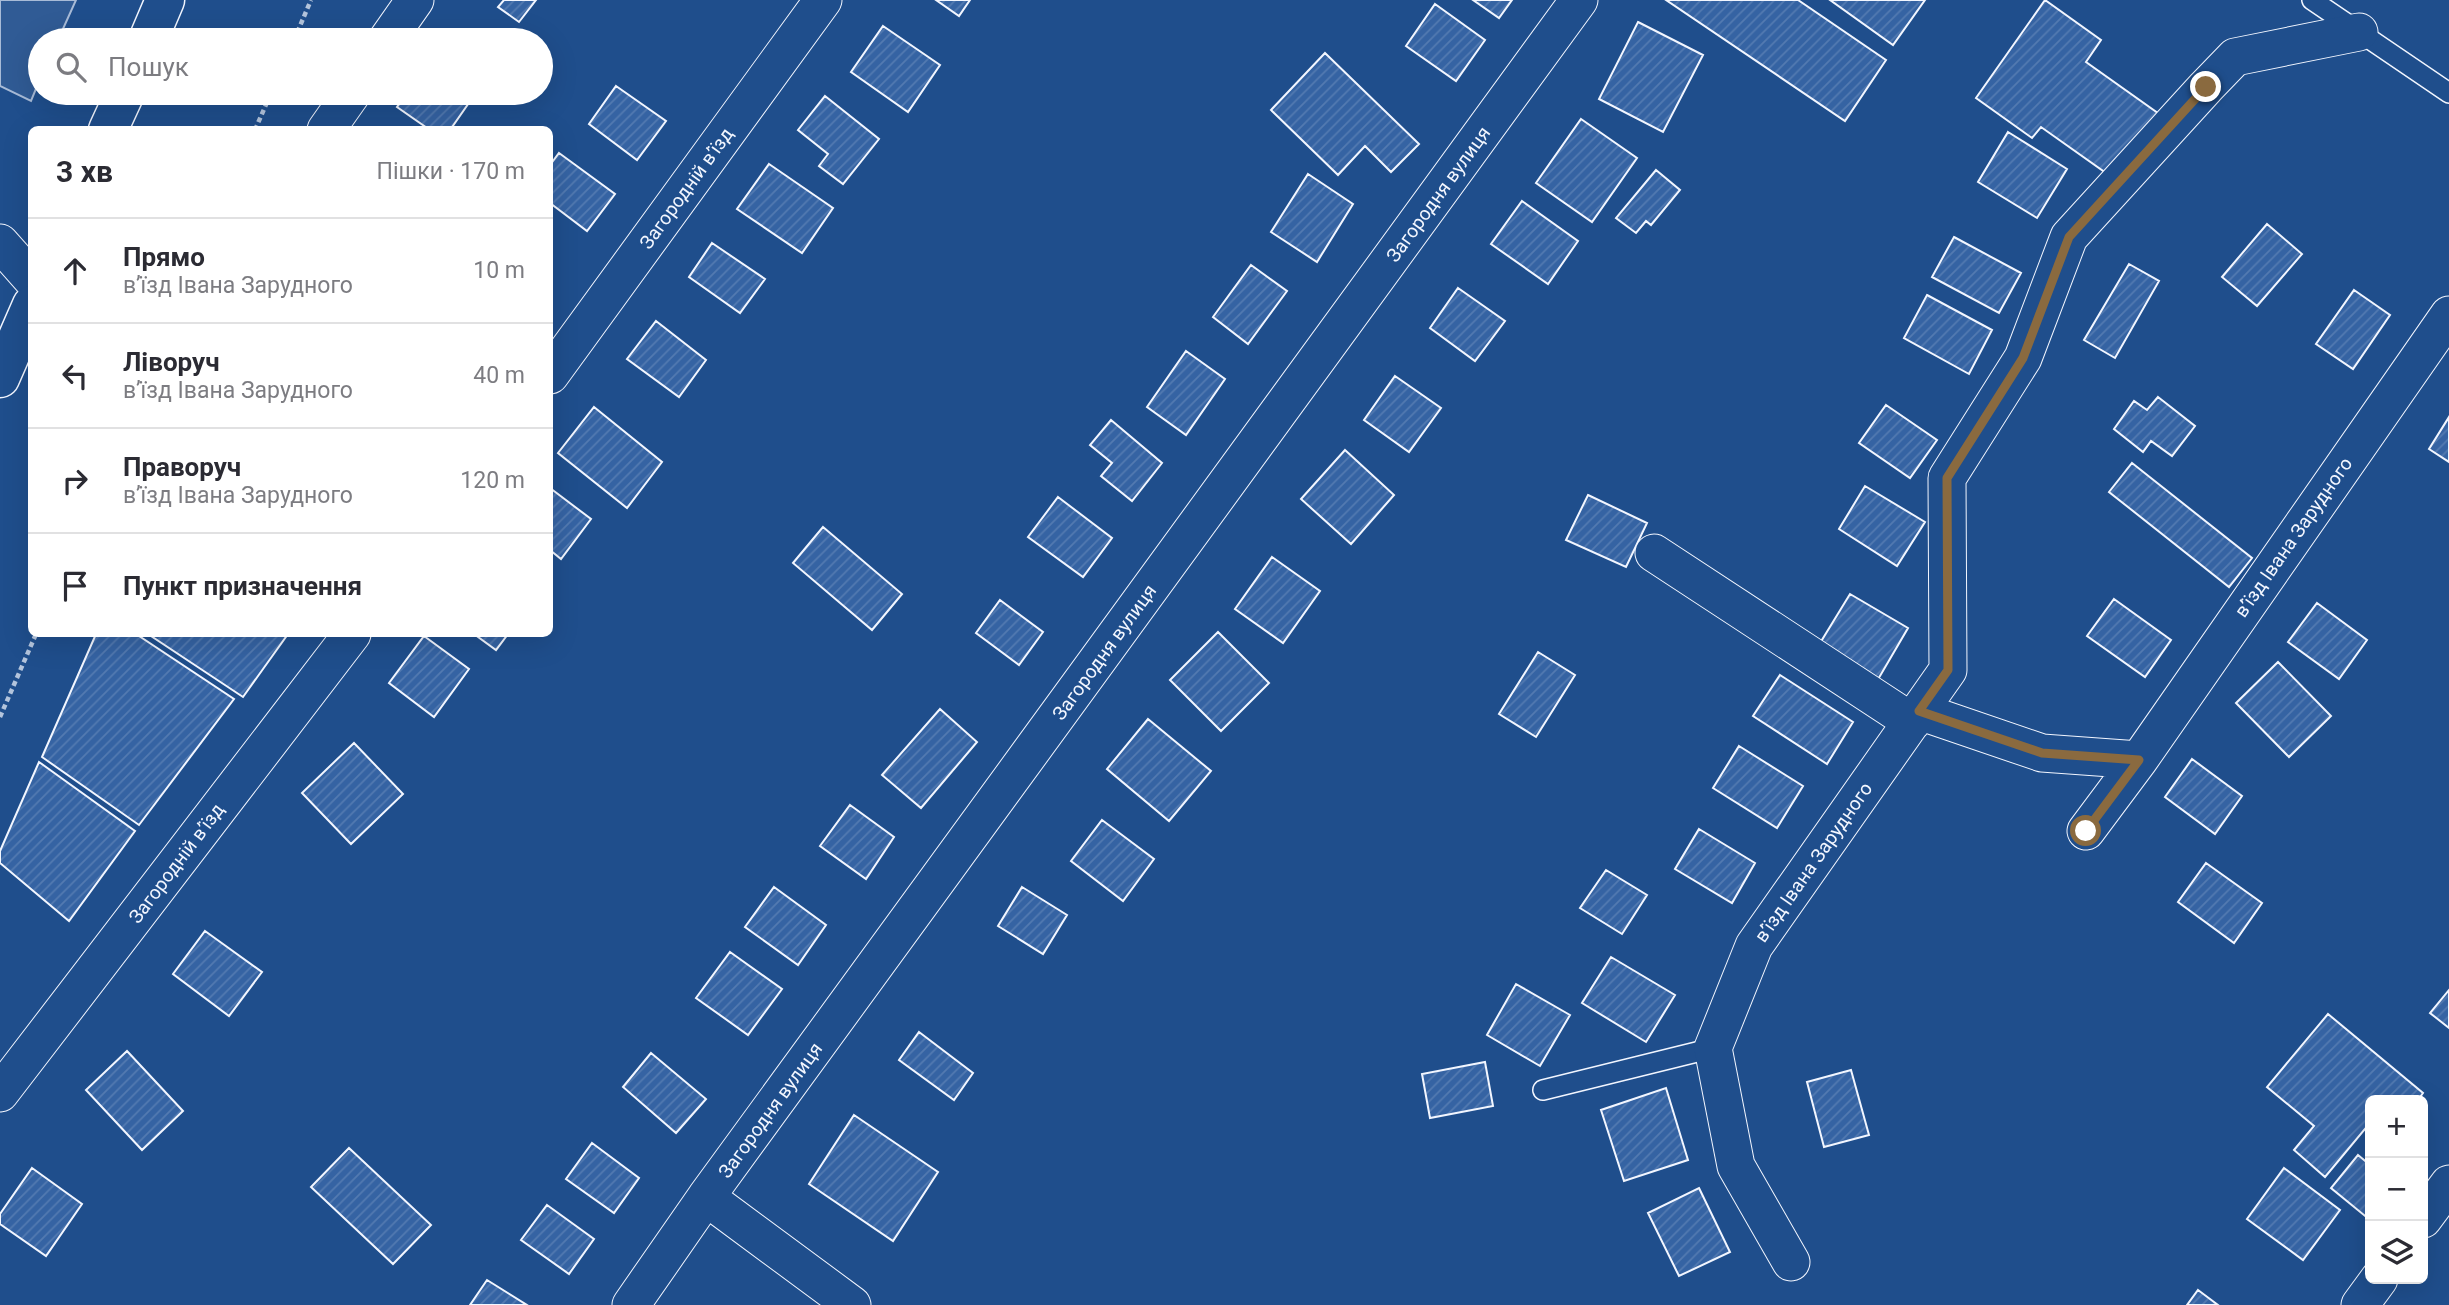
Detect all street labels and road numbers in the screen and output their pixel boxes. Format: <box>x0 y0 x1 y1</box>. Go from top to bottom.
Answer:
street label: Загородня вулиця <box>1382 122 1495 266</box>
street label: Загородній вʼїзд <box>635 123 738 253</box>
street label: в’їзд Івана Зарудного <box>2230 453 2357 622</box>
street label: Загородня вулиця <box>1048 580 1161 724</box>
street label: в’їзд Івана Зарудного <box>1750 778 1877 947</box>
street label: Загородній вʼїзд <box>124 799 229 928</box>
street label: Загородня вулиця <box>714 1038 827 1182</box>

